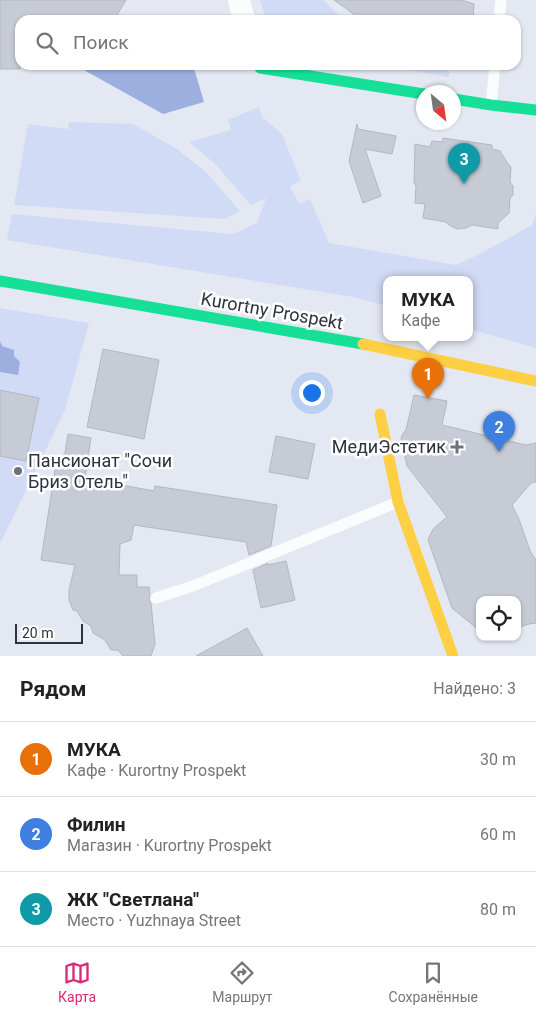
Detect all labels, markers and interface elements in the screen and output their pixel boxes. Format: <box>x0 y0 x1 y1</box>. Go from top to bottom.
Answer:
search box <box>15 15 521 70</box>
icon: search <box>33 29 61 57</box>
text: Поиск <box>73 31 129 54</box>
north arrow <box>416 85 461 130</box>
pin: 3 <box>448 143 480 184</box>
popup <box>383 276 473 341</box>
street label: Kurortny Prospekt <box>199 288 345 333</box>
text: МУКА <box>401 288 455 311</box>
text: Кафе <box>401 311 440 330</box>
pin: 1 <box>412 358 444 399</box>
your location <box>299 380 325 406</box>
pin: 2 <box>483 411 515 452</box>
place label: МедиЭстетик <box>332 436 446 457</box>
marker: МедиЭстетик <box>450 440 464 454</box>
place label: Пансионат "Сочи Бриз Отель" <box>28 450 172 492</box>
marker: Пансионат "Сочи Бриз Отель" <box>12 465 24 477</box>
map controls <box>476 596 521 641</box>
button: locate <box>476 596 521 641</box>
scale bar <box>15 621 82 644</box>
text: 20 m <box>22 625 54 641</box>
text: Рядом <box>20 677 86 701</box>
text: Найдено: 3 <box>433 679 516 698</box>
text: МУКА <box>67 738 121 761</box>
text: 1 <box>31 750 41 769</box>
text: 30 m <box>480 750 516 769</box>
text: Кафе · Kurortny Prospekt <box>67 761 246 780</box>
text: Филин <box>67 813 126 836</box>
text: 2 <box>31 825 41 844</box>
text: 60 m <box>480 825 516 844</box>
text: Магазин · Kurortny Prospekt <box>67 836 272 855</box>
text: ЖК "Светлана" <box>67 888 199 911</box>
text: 3 <box>31 900 41 919</box>
text: 80 m <box>480 900 516 919</box>
text: Место · Yuzhnaya Street <box>67 911 241 930</box>
tab: Карта <box>58 959 96 1005</box>
tab: Маршрут <box>212 959 273 1005</box>
tab: Сохранённые <box>389 959 478 1005</box>

